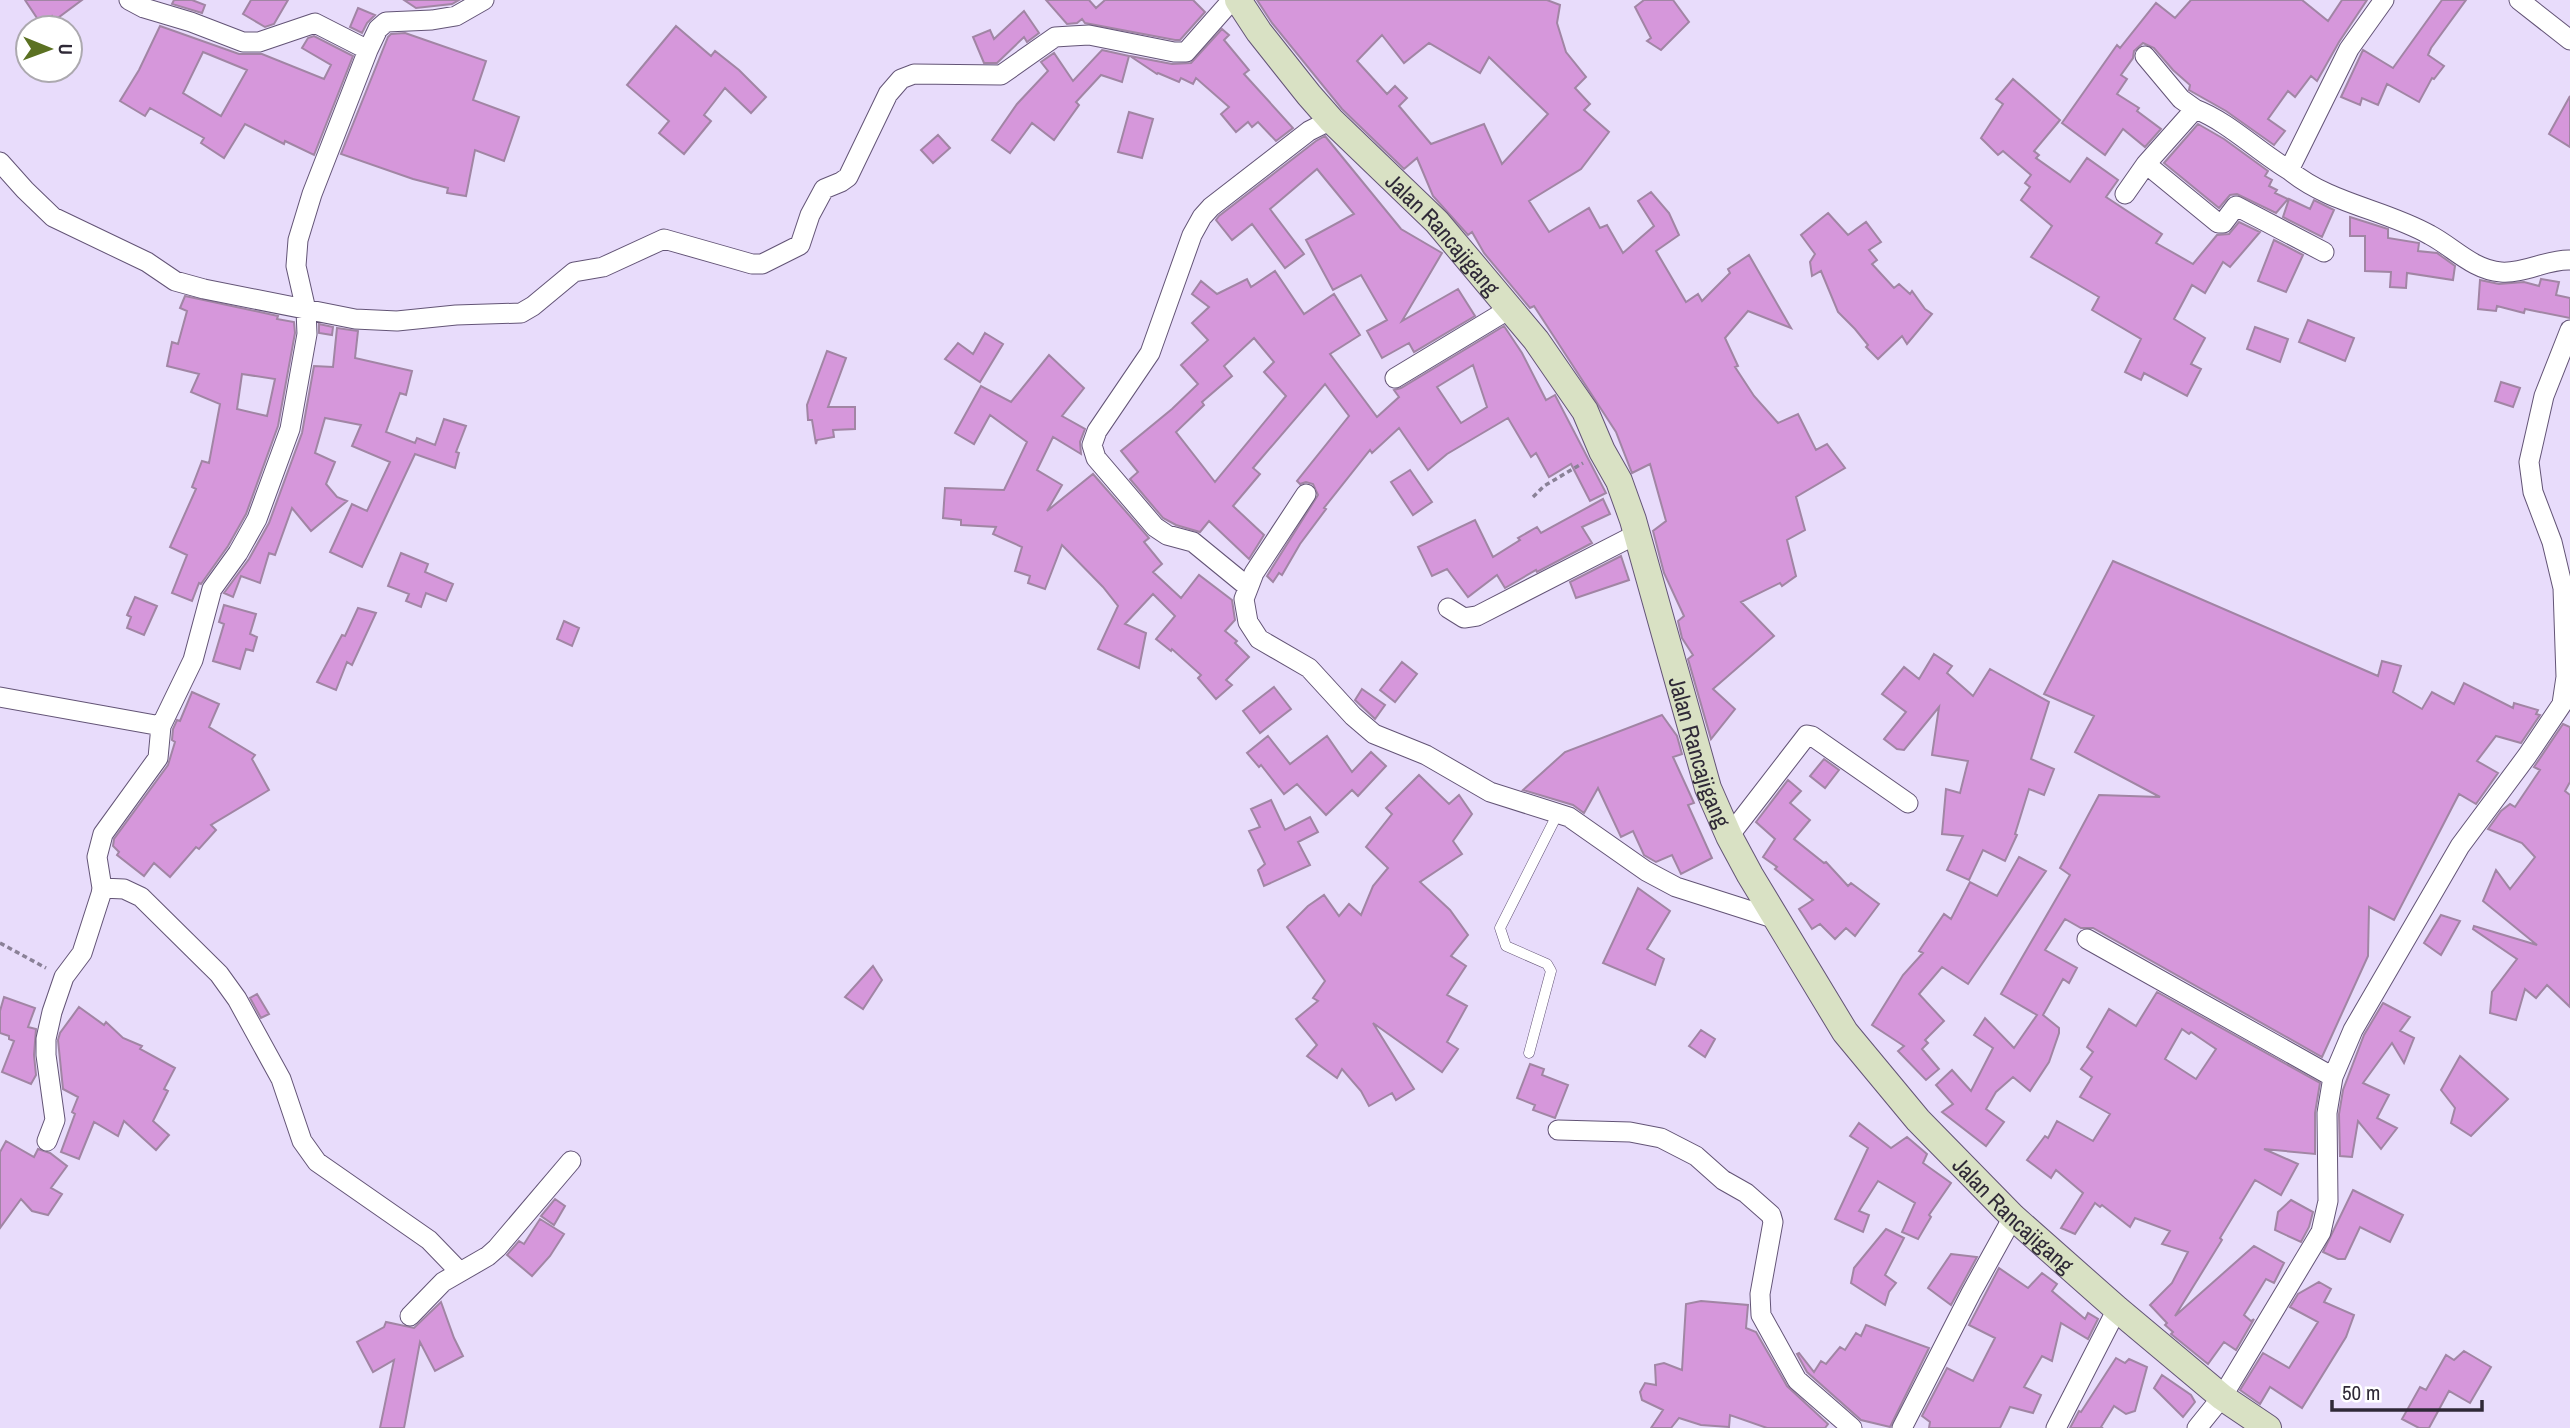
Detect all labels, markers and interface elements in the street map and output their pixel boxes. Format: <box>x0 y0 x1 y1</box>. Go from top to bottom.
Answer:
north arrow <box>14 14 84 84</box>
text: U <box>53 43 79 55</box>
street label: Jalan Rancajigang <box>1379 166 1508 302</box>
street label: Jalan Rancajigang <box>1662 673 1739 832</box>
street label: Jalan Rancajigang <box>1946 1149 2081 1280</box>
scale bar <box>2332 1368 2482 1412</box>
text: 50 m <box>2342 1378 2380 1407</box>

